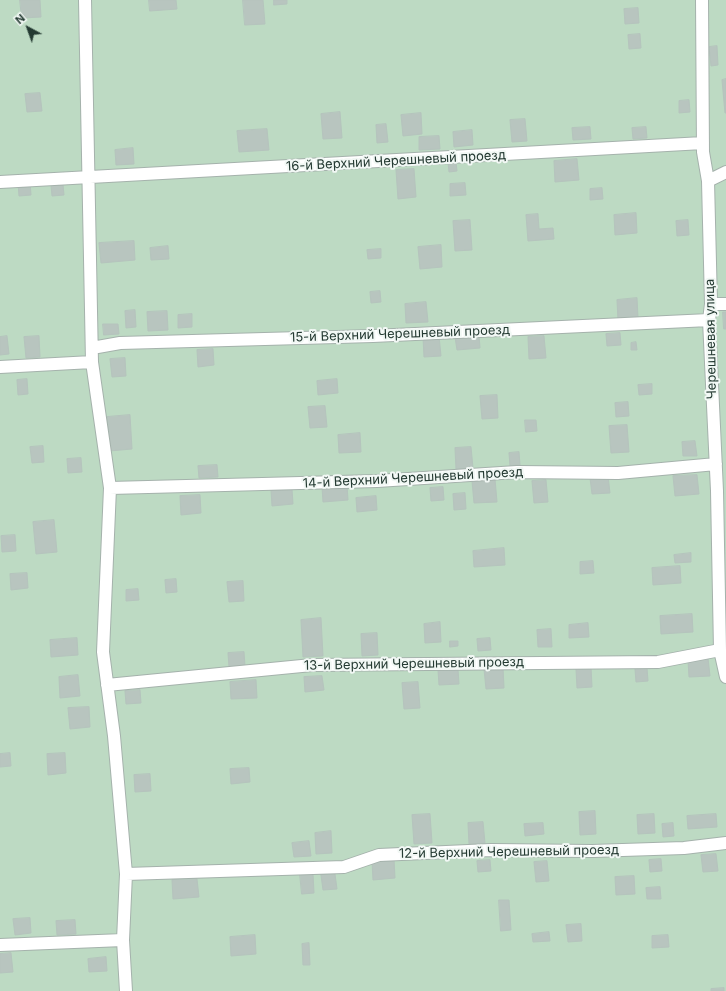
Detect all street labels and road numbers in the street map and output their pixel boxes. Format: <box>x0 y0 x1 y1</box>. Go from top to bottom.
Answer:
street label: 16-й Верхний Черешневый проезд <box>286 147 506 175</box>
street label: Черешневая улица <box>702 279 720 399</box>
street label: 15-й Верхний Черешневый проезд <box>290 322 510 346</box>
street label: 14-й Верхний Черешневый проезд <box>302 464 524 492</box>
street label: 13-й Верхний Черешневый проезд <box>304 654 524 674</box>
street label: 12-й Верхний Черешневый проезд <box>399 842 619 862</box>

